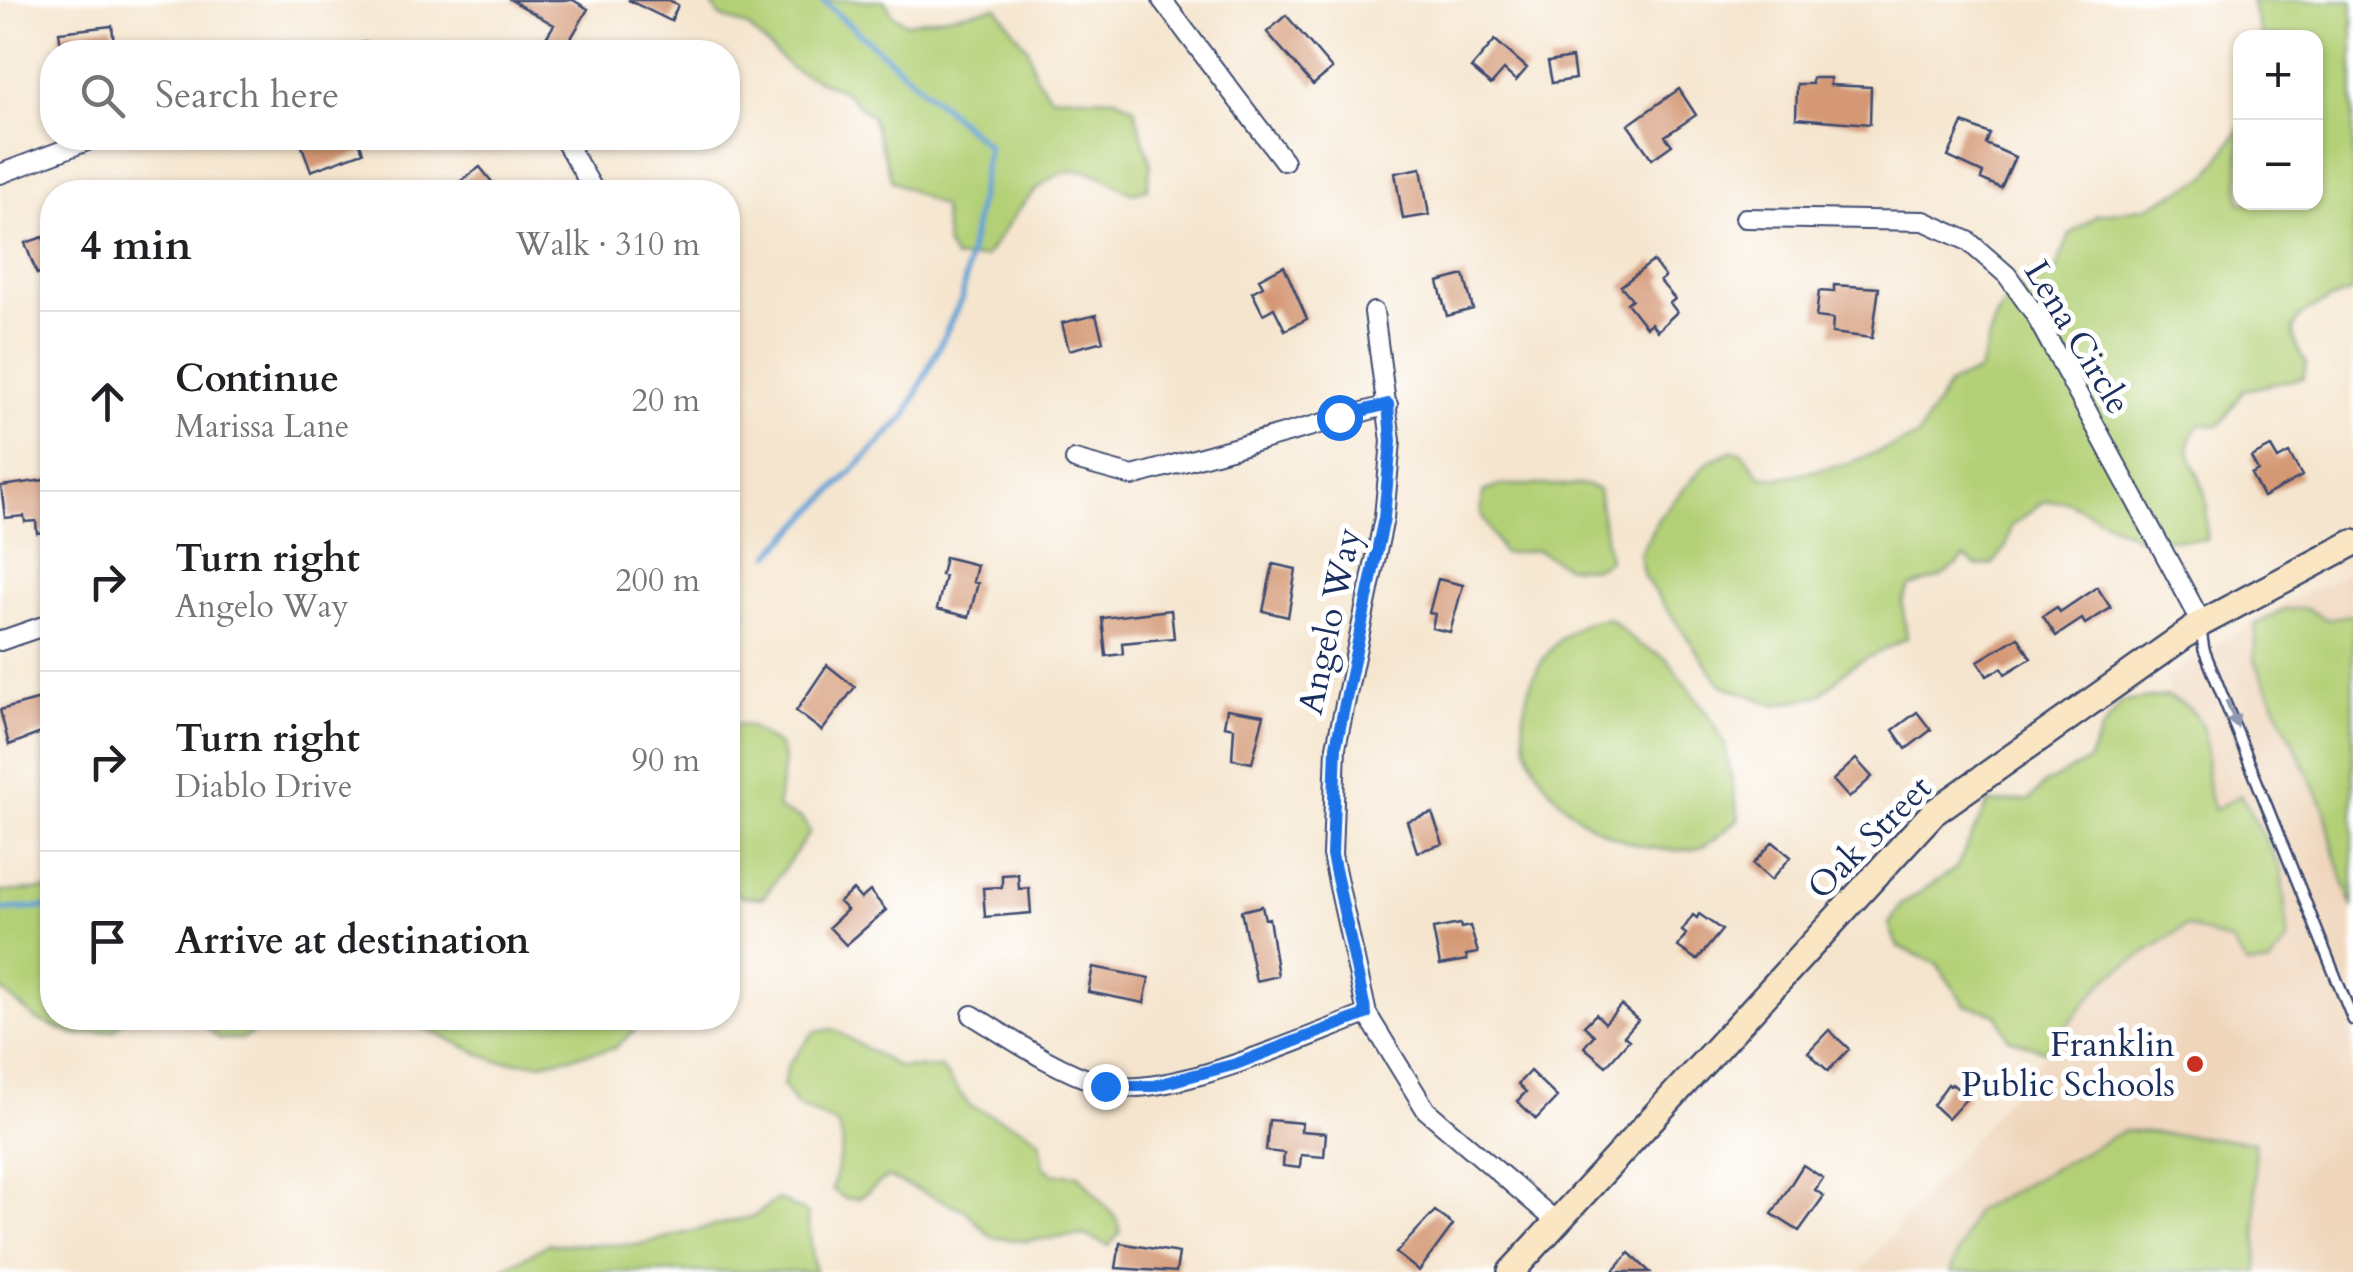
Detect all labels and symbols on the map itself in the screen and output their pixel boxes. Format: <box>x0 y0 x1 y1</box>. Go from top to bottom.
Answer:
street label: Lena Circle <box>2012 252 2142 423</box>
route start <box>1317 395 1363 441</box>
street label: Angelo Way <box>1287 523 1373 719</box>
one-way arrow <box>2224 700 2240 729</box>
street label: Oak Street <box>1797 765 1942 910</box>
place label: Franklin Public Schools <box>1961 1021 2175 1109</box>
marker: Franklin Public Schools <box>2184 1053 2206 1075</box>
route end <box>1083 1064 1129 1110</box>

